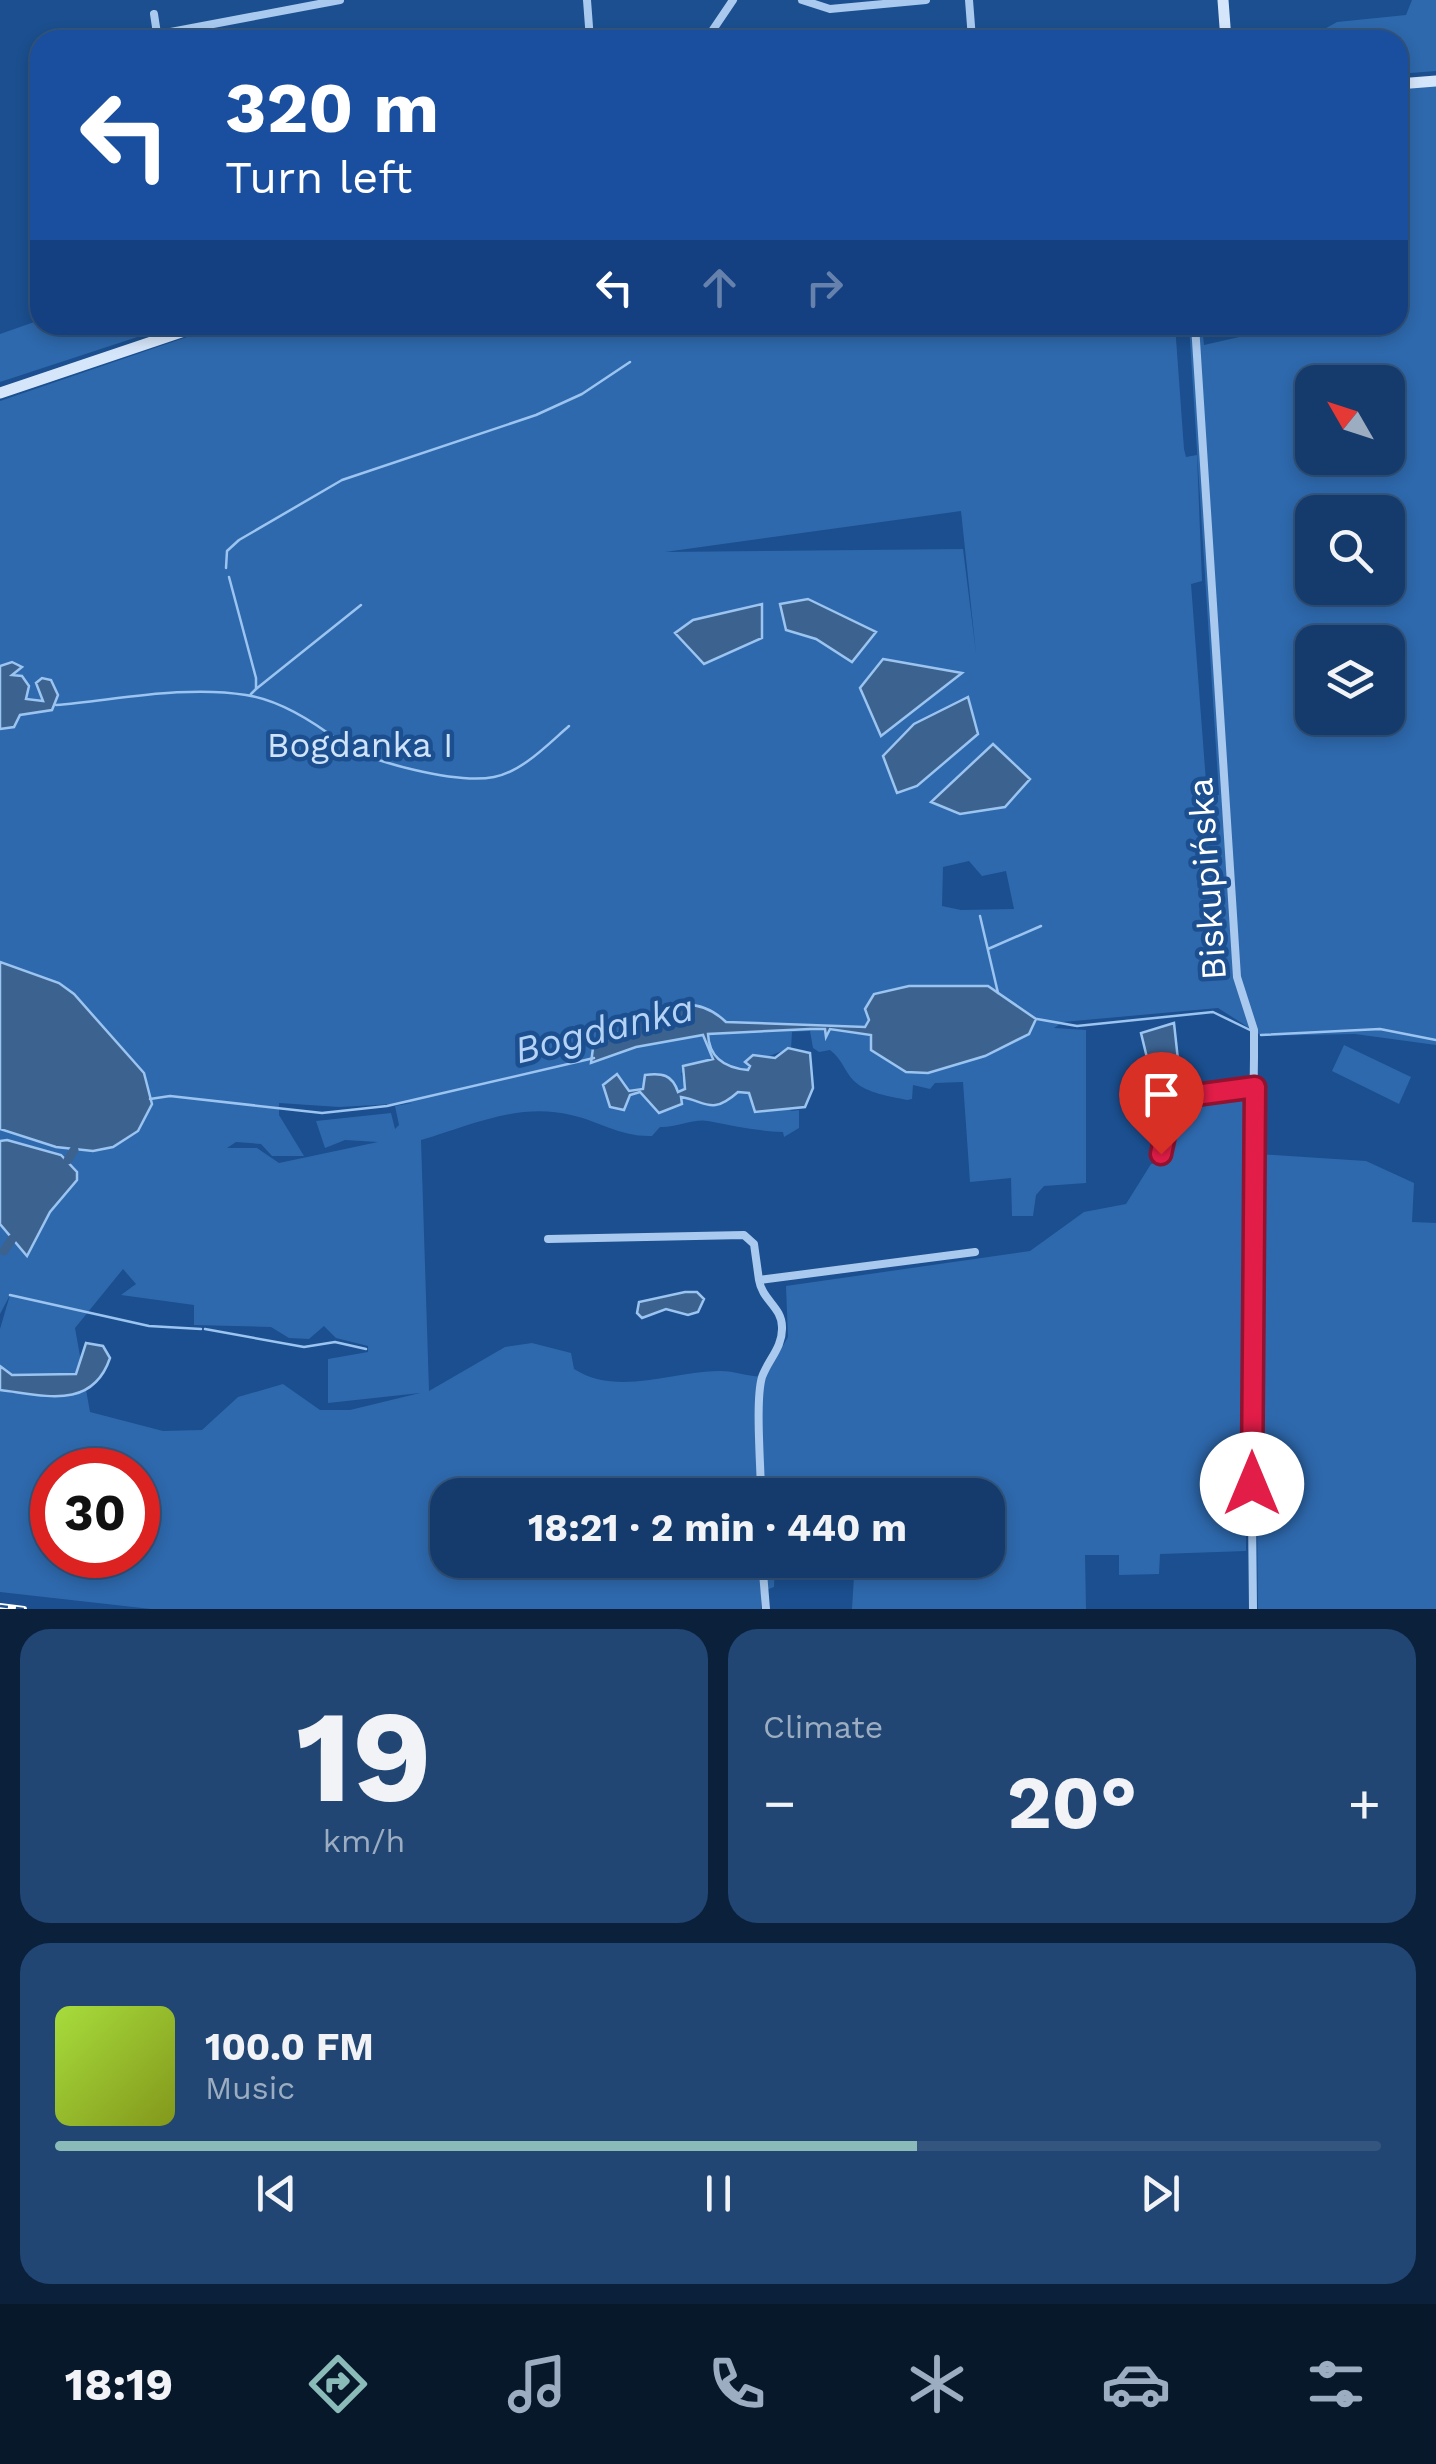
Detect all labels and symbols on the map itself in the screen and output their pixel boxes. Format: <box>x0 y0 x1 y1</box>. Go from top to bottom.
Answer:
north arrow <box>1295 365 1405 475</box>
park label: Bogdanka I <box>267 724 453 766</box>
street label: Biskupińska <box>1179 776 1235 982</box>
water label: Bogdanka <box>510 985 698 1073</box>
pin <box>1119 1052 1204 1155</box>
position arrow <box>1200 1432 1304 1536</box>
speed limit sign: 30 <box>30 1448 160 1578</box>

